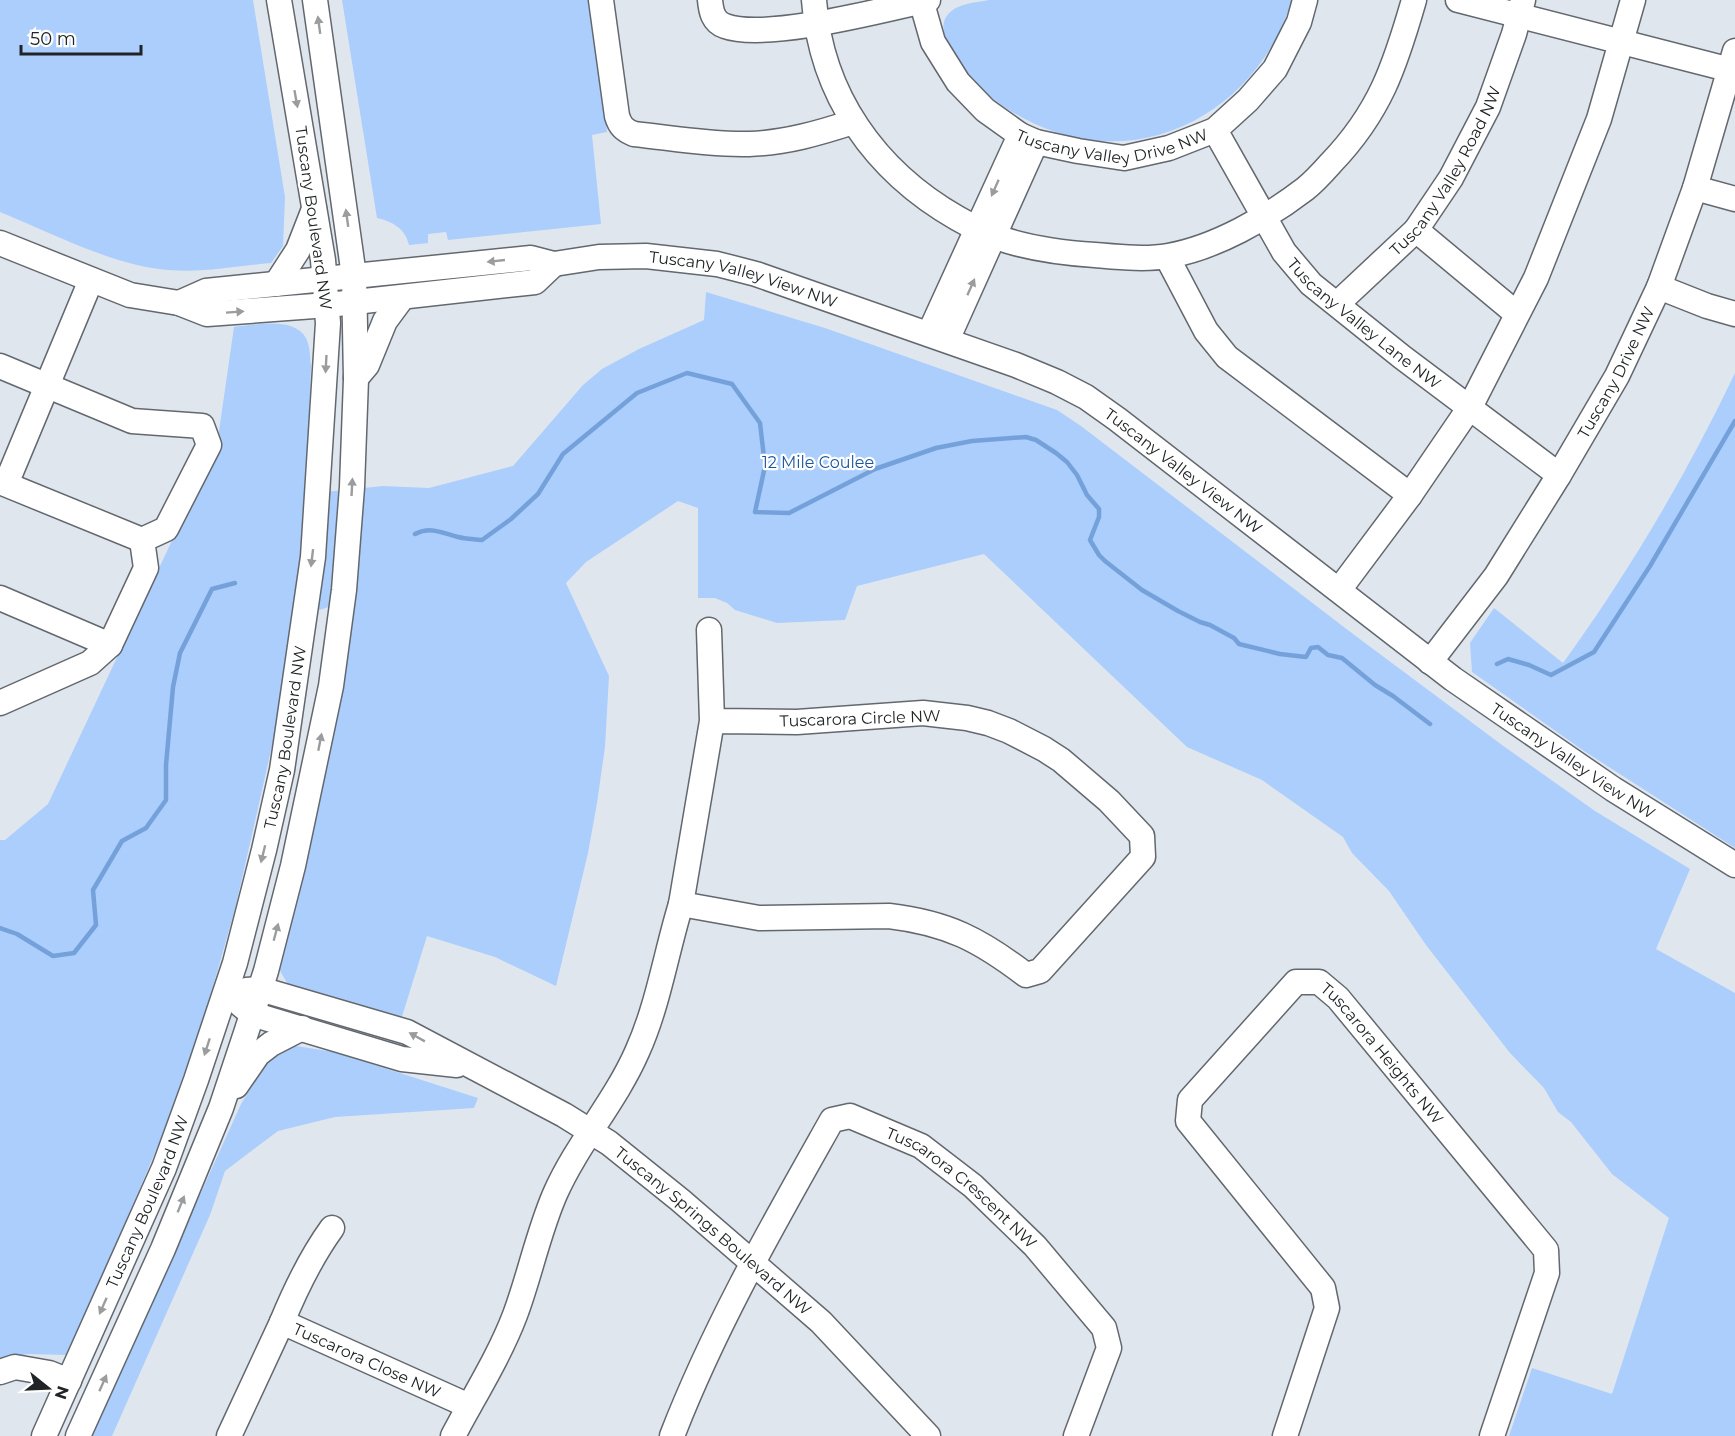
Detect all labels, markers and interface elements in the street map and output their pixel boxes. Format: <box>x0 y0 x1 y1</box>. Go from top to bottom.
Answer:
one-way arrow <box>314 16 323 35</box>
scale bar <box>21 18 141 56</box>
text: 50 m <box>30 28 76 50</box>
street label: Tuscany Valley Road NW <box>1386 84 1505 260</box>
one-way arrow <box>292 90 301 109</box>
street label: Tuscany Valley Drive NW <box>1015 119 1211 139</box>
street label: Tuscany Boulevard NW <box>291 125 336 312</box>
text: Tuscany Valley Drive NW <box>1013 125 1211 169</box>
one-way arrow <box>991 179 1000 196</box>
one-way arrow <box>342 209 351 228</box>
street label: Tuscany Valley View NW <box>648 247 840 312</box>
street label: Tuscany Valley Lane NW <box>1283 254 1445 393</box>
one-way arrow <box>487 256 506 266</box>
one-way arrow <box>967 278 976 295</box>
street label: Tuscany Drive NW <box>1574 303 1659 442</box>
one-way arrow <box>226 307 245 317</box>
one-way arrow <box>321 354 331 373</box>
street label: Tuscany Valley View NW <box>1101 404 1266 538</box>
park label: 12 Mile Coulee <box>762 453 874 472</box>
one-way arrow <box>348 477 357 496</box>
one-way arrow <box>307 549 317 568</box>
street label: Tuscany Boulevard NW <box>260 644 310 831</box>
street label: Tuscany Valley View NW <box>1487 699 1659 823</box>
street label: Tuscarora Circle NW <box>779 706 941 731</box>
one-way arrow <box>316 733 325 752</box>
one-way arrow <box>258 845 268 863</box>
one-way arrow <box>272 923 281 941</box>
street label: Tuscarora Heights NW <box>1317 979 1447 1128</box>
one-way arrow <box>408 1032 425 1042</box>
one-way arrow <box>201 1038 211 1056</box>
street label: Tuscany Boulevard NW <box>102 1113 192 1291</box>
street label: Tuscarora Crescent NW <box>883 1123 1041 1252</box>
street label: Tuscany Springs Boulevard NW <box>611 1143 815 1319</box>
one-way arrow <box>176 1195 186 1213</box>
one-way arrow <box>98 1297 107 1314</box>
street label: Tuscarora Close NW <box>290 1319 444 1402</box>
north arrow <box>18 1358 78 1418</box>
one-way arrow <box>98 1374 107 1391</box>
text: N <box>51 1383 73 1402</box>

